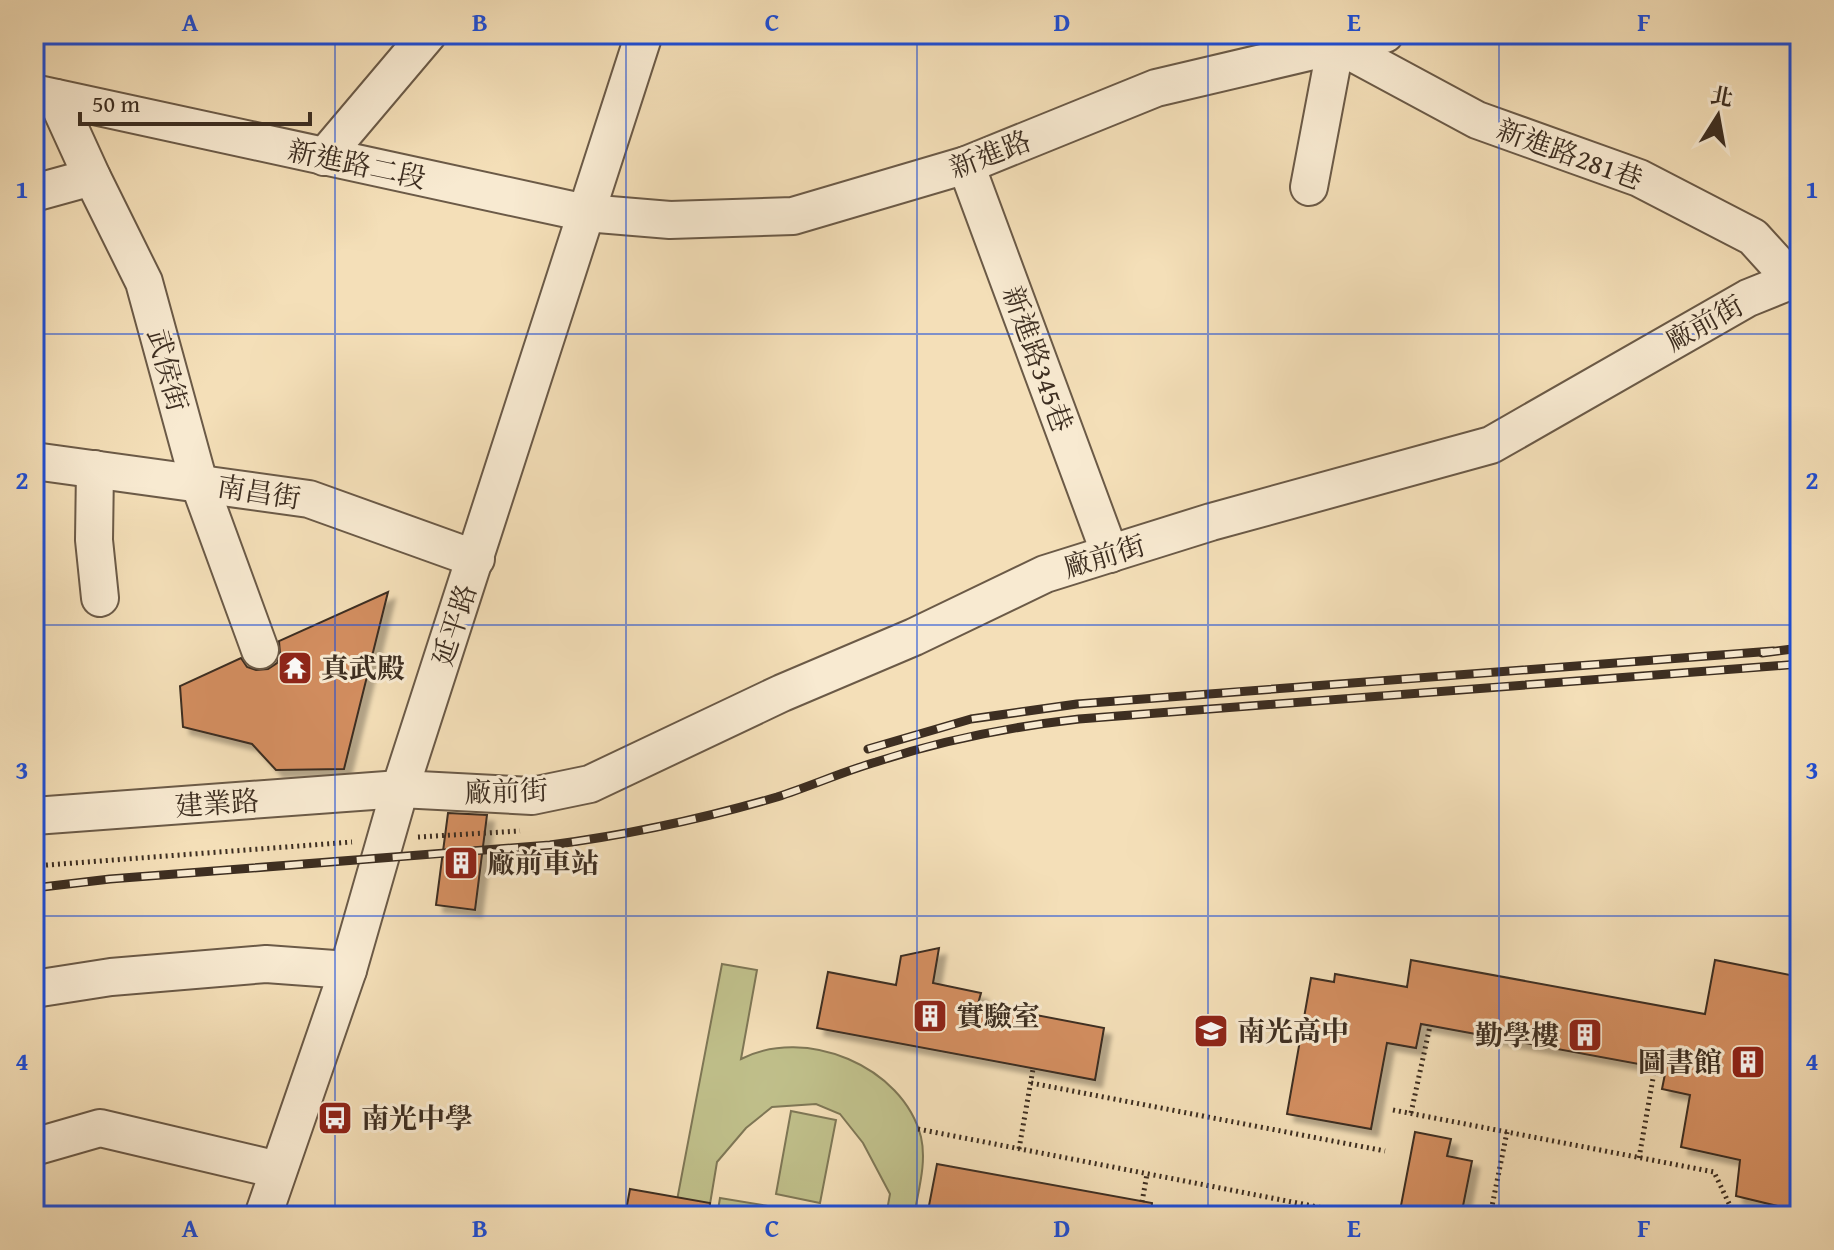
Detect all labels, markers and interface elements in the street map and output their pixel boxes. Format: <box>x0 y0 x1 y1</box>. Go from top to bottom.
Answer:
text: A <box>182 2 199 41</box>
text: B <box>472 2 488 41</box>
text: C <box>765 2 779 41</box>
text: D <box>1054 2 1070 41</box>
text: E <box>1347 2 1361 41</box>
text: F <box>1637 2 1651 41</box>
scale bar <box>80 76 310 126</box>
north arrow <box>1678 76 1758 156</box>
text: 北 <box>1708 79 1736 114</box>
text: 50 m <box>92 86 140 121</box>
street label: 新進路281巷 <box>1492 108 1649 199</box>
street label: 新進路 <box>943 119 1036 188</box>
street label: 新進路二段 <box>284 129 430 198</box>
text: 1 <box>15 169 29 208</box>
text: 1 <box>1805 169 1819 208</box>
street label: 新進路345巷 <box>993 280 1084 437</box>
street label: 廠前街 <box>1657 284 1750 361</box>
street label: 武侯街 <box>138 324 199 416</box>
text: 2 <box>15 460 29 499</box>
text: 2 <box>1805 460 1819 499</box>
street label: 南昌街 <box>214 465 304 518</box>
street label: 廠前街 <box>1058 524 1150 587</box>
street label: 延平路 <box>421 579 486 671</box>
place label: 真武殿 <box>321 647 405 688</box>
temple icon: 真武殿 <box>276 649 314 687</box>
text: 3 <box>15 750 29 789</box>
text: 3 <box>1805 750 1819 789</box>
street label: 廠前街 <box>463 769 549 812</box>
street label: 建業路 <box>174 779 260 826</box>
place label: 廠前車站 <box>487 842 599 883</box>
building icon: 廠前車站 <box>442 844 480 882</box>
place label: 實驗室 <box>956 995 1040 1036</box>
building icon: 實驗室 <box>911 997 949 1035</box>
place label: 南光高中 <box>1237 1010 1349 1051</box>
school or university icon: 南光高中 <box>1192 1012 1230 1050</box>
place label: 勤學樓 <box>1475 1014 1559 1055</box>
building icon: 勤學樓 <box>1566 1016 1604 1054</box>
text: 4 <box>15 1041 29 1080</box>
place label: 圖書館 <box>1638 1041 1722 1082</box>
text: 4 <box>1805 1041 1819 1080</box>
building icon: 圖書館 <box>1729 1043 1767 1081</box>
place label: 南光中學 <box>361 1097 473 1138</box>
bus stop icon: 南光中學 <box>316 1099 354 1137</box>
text: A <box>182 1208 199 1247</box>
text: B <box>472 1208 488 1247</box>
text: C <box>765 1208 779 1247</box>
text: D <box>1054 1208 1070 1247</box>
text: E <box>1347 1208 1361 1247</box>
text: F <box>1637 1208 1651 1247</box>

